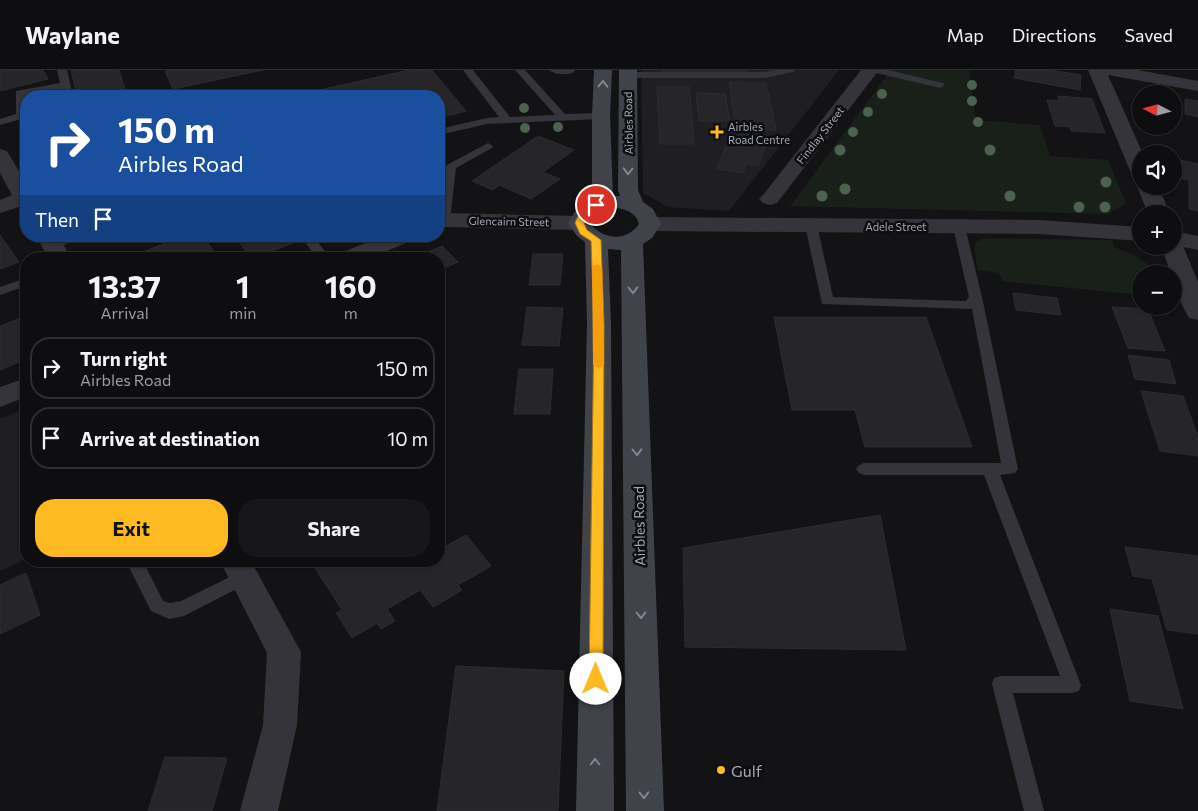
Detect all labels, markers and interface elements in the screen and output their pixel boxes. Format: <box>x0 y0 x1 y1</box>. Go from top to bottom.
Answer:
text: Waylane <box>25 20 120 49</box>
text: Map <box>947 24 984 46</box>
text: Directions <box>1012 24 1096 46</box>
text: Saved <box>1124 24 1173 46</box>
one-way arrow <box>597 80 608 88</box>
north arrow <box>1132 85 1182 135</box>
map controls <box>1132 85 1182 315</box>
street label: Airbles Road <box>621 92 635 154</box>
street label: Findlay Street <box>794 103 847 166</box>
text: 150 m <box>118 107 215 150</box>
icon: right <box>35 110 100 175</box>
place label: Airbles Road Centre <box>728 120 790 146</box>
marker: Airbles Road Centre <box>710 125 724 139</box>
button: sound <box>1132 145 1182 195</box>
text: Airbles Road <box>118 150 243 177</box>
one-way arrow <box>623 168 633 175</box>
pin <box>575 184 617 226</box>
icon: arrive <box>582 191 610 219</box>
icon: arrive <box>89 205 117 233</box>
button: + <box>1132 205 1182 255</box>
text: Then <box>35 208 79 231</box>
street label: Glencairn Street <box>468 214 550 228</box>
street label: Adele Street <box>865 220 927 233</box>
button: − <box>1132 265 1182 315</box>
text: 13:37 <box>88 267 161 304</box>
text: 1 <box>236 267 250 304</box>
text: 160 <box>325 267 377 304</box>
one-way arrow <box>628 286 638 294</box>
text: Arrival <box>100 303 149 322</box>
text: min <box>229 303 256 322</box>
text: m <box>344 303 358 322</box>
text: Turn right <box>80 347 167 370</box>
icon: right <box>37 354 65 382</box>
text: 150 m <box>376 357 428 380</box>
text: Airbles Road <box>80 370 171 389</box>
icon: arrive <box>37 424 65 452</box>
text: Arrive at destination <box>80 427 260 450</box>
text: 10 m <box>387 427 428 450</box>
one-way arrow <box>632 448 643 456</box>
street label: Airbles Road <box>630 486 648 566</box>
button: Exit <box>35 499 228 557</box>
button: Share <box>238 499 430 557</box>
one-way arrow <box>636 611 647 619</box>
position arrow <box>569 652 621 704</box>
one-way arrow <box>590 758 600 766</box>
place label: Gulf <box>731 761 763 780</box>
marker: Gulf <box>715 764 727 776</box>
one-way arrow <box>639 791 650 799</box>

